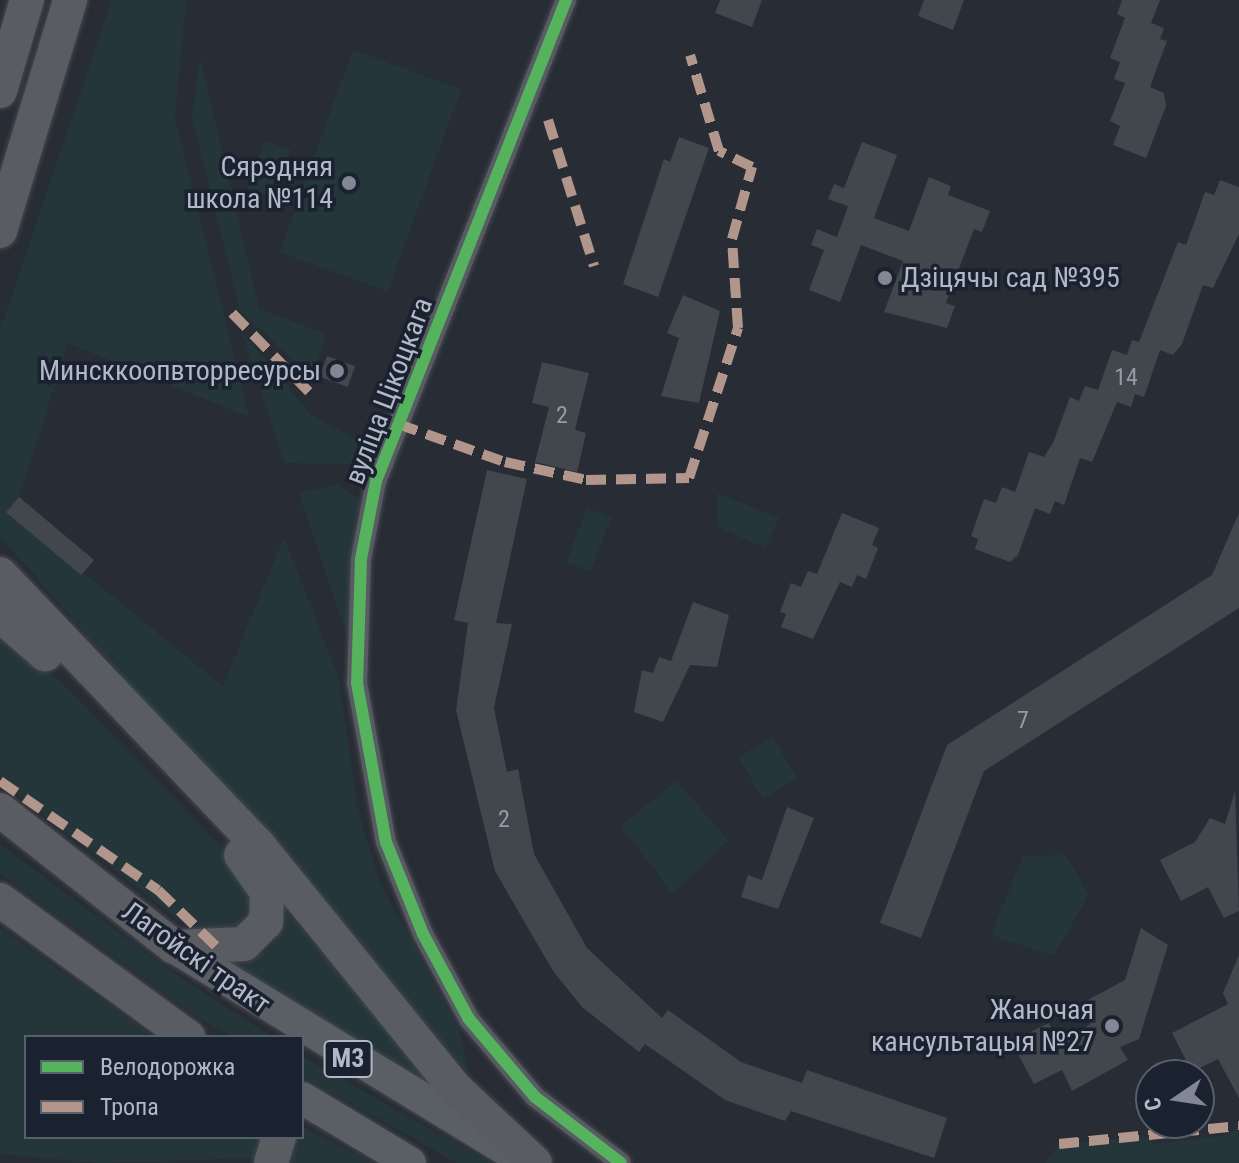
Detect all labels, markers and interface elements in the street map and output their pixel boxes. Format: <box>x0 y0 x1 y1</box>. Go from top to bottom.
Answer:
place label: Сярэдняя школа №114 <box>186 150 333 216</box>
marker: Сярэдняя школа №114 <box>340 174 358 192</box>
place label: Дзіцячы сад №395 <box>901 261 1120 295</box>
marker: Дзіцячы сад №395 <box>876 269 894 287</box>
street label: вуліца Цікоцкага <box>338 293 440 489</box>
place label: Минсккоопвторресурсы <box>39 354 321 388</box>
marker: Минсккоопвторресурсы <box>328 362 346 380</box>
house number: 14 <box>1114 364 1138 392</box>
house number: 2 <box>556 402 568 430</box>
house number: 7 <box>1017 707 1029 735</box>
house number: 2 <box>498 806 510 834</box>
street label: Лагойскі тракт <box>116 895 276 1021</box>
place label: Жаночая кансультацыя №27 <box>871 993 1094 1059</box>
marker: Жаночая кансультацыя №27 <box>1101 1015 1123 1037</box>
legend <box>24 1035 304 1139</box>
road number: М3 <box>322 1037 374 1081</box>
text: Велодорожка <box>100 1053 235 1081</box>
north arrow <box>1135 1059 1215 1139</box>
text: Тропа <box>100 1093 159 1121</box>
text: С <box>1139 1095 1167 1113</box>

